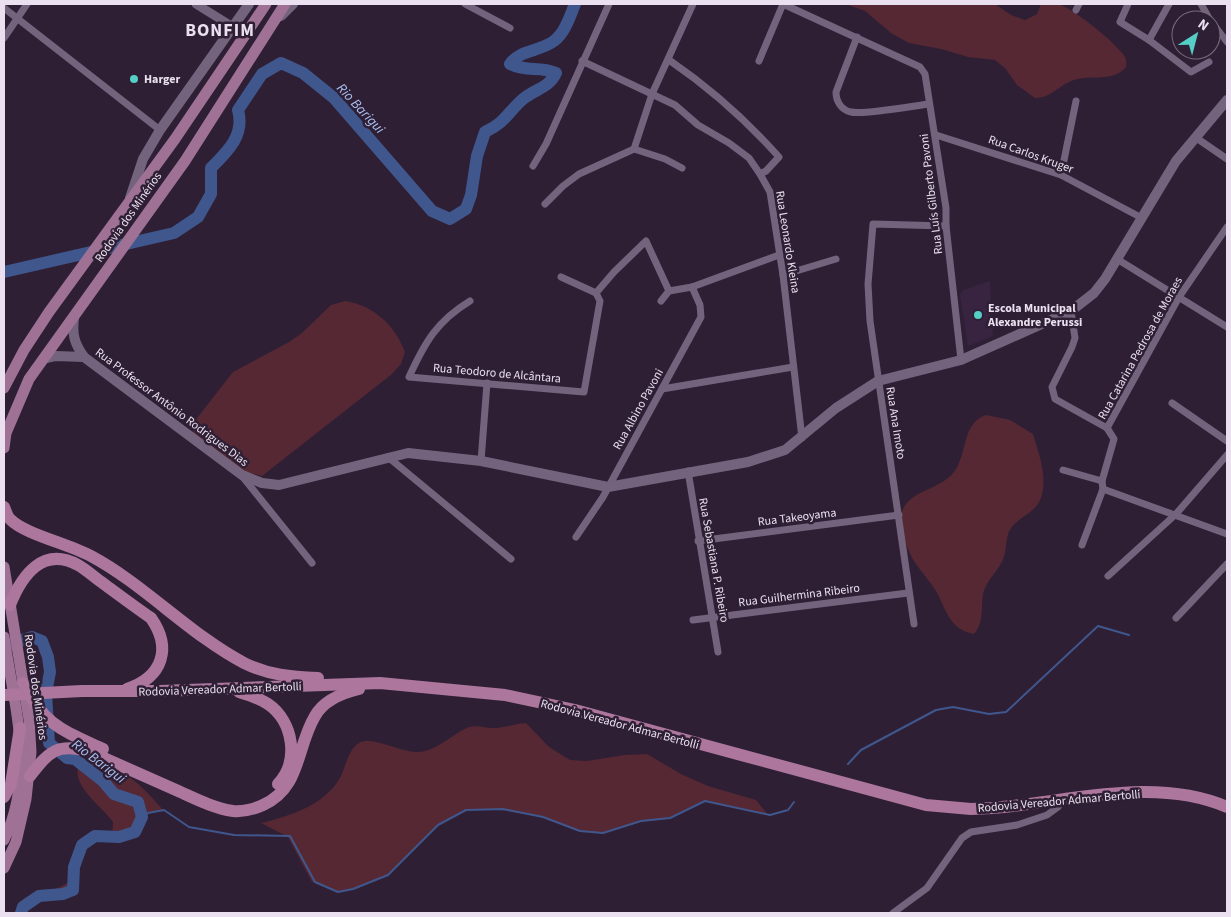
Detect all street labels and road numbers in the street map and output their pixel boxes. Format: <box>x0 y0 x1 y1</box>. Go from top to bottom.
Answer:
street label: Rua Carlos Kruger <box>986 131 1077 178</box>
street label: Rua Luís Gilberto Pavoni <box>916 133 947 255</box>
street label: Rodovia dos Minérios <box>91 169 166 266</box>
street label: Rua Leonardo Kleina <box>771 190 804 295</box>
street label: Rua Catarina Pedrosa de Moraes <box>1094 274 1187 423</box>
street label: Rua Professor Antônio Rodrigues Dias <box>92 344 252 471</box>
street label: Rua Teodoro de Alcântara <box>432 359 562 388</box>
street label: Rua Albino Pavoni <box>609 366 668 453</box>
street label: Rua Ana Imoto <box>881 386 910 461</box>
street label: Rua Sebastiana P. Ribeiro <box>694 496 733 624</box>
street label: Rua Takeoyama <box>757 504 837 531</box>
street label: Rua Guilhermina Ribeiro <box>737 580 861 611</box>
street label: Rodovia dos Minérios <box>20 633 51 741</box>
street label: Rodovia Vereador Admar Bertolli <box>138 678 302 701</box>
street label: Rodovia Vereador Admar Bertolli <box>539 695 701 754</box>
street label: Rodovia Vereador Admar Bertolli <box>977 786 1141 817</box>

